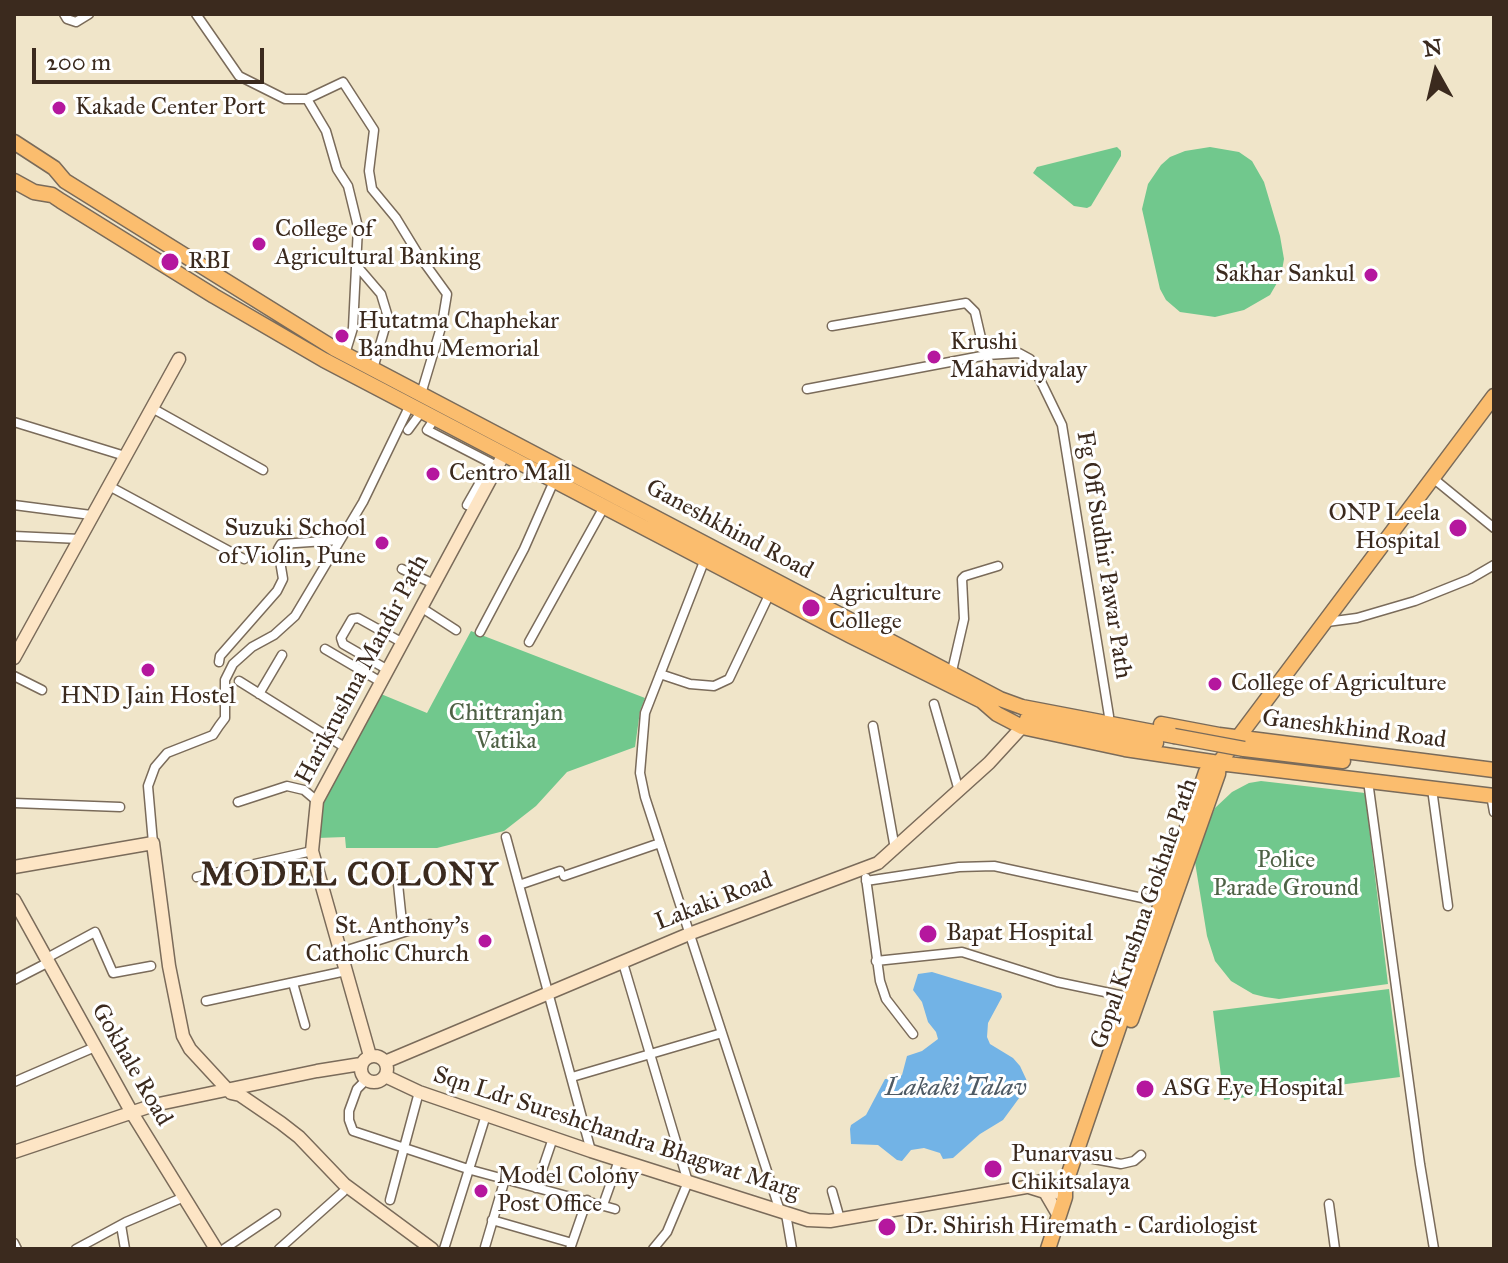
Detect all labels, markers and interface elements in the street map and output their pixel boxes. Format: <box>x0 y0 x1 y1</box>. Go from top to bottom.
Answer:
scale bar <box>36 32 268 82</box>
north arrow <box>1396 32 1476 112</box>
text: N <box>1421 33 1444 62</box>
text: 200 m <box>46 47 111 77</box>
place label: Kakade Center Port <box>75 94 265 122</box>
marker: Kakade Center Port <box>50 99 68 117</box>
place label: College of Agricultural Banking <box>275 216 480 272</box>
marker: College of Agricultural Banking <box>250 235 268 253</box>
place label: RBI <box>188 248 231 276</box>
marker: RBI <box>159 251 181 273</box>
place label: Sakhar Sankul <box>1215 261 1355 289</box>
marker: Sakhar Sankul <box>1362 266 1380 284</box>
place label: Hutatma Chaphekar Bandhu Memorial <box>358 308 559 364</box>
marker: Hutatma Chaphekar Bandhu Memorial <box>333 327 351 345</box>
place label: Krushi Mahavidyalay <box>950 329 1087 385</box>
marker: Krushi Mahavidyalay <box>925 348 943 366</box>
street label: Fg Off Sudhir Pawar Path <box>1069 429 1137 681</box>
place label: Centro Mall <box>449 460 571 488</box>
marker: Centro Mall <box>424 465 442 483</box>
street label: Ganeshkhind Road <box>640 474 818 586</box>
place label: ONP Leela Hospital <box>1328 500 1440 556</box>
place label: Suzuki School of Violin, Pune <box>218 515 366 571</box>
marker: ONP Leela Hospital <box>1447 517 1469 539</box>
marker: Suzuki School of Violin, Pune <box>373 534 391 552</box>
street label: Harikrushna Mandir Path <box>290 550 436 790</box>
place label: Agriculture College <box>829 580 941 636</box>
marker: Agriculture College <box>800 597 822 619</box>
marker: HND Jain Hostel <box>139 661 157 679</box>
place label: College of Agriculture <box>1231 670 1447 698</box>
marker: College of Agriculture <box>1206 675 1224 693</box>
place label: HND Jain Hostel <box>60 683 236 711</box>
park label: Chittranjan Vatika <box>449 700 563 756</box>
street label: Ganeshkhind Road <box>1260 704 1448 756</box>
street label: Gopal Krushna Gokhale Path <box>1085 775 1205 1053</box>
park label: Police Parade Ground <box>1213 847 1359 903</box>
district label: MODEL COLONY <box>200 858 500 896</box>
street label: Lakaki Road <box>651 866 777 938</box>
place label: St. Anthony's Catholic Church <box>306 913 469 969</box>
place label: Bapat Hospital <box>946 920 1093 948</box>
marker: Bapat Hospital <box>917 923 939 945</box>
marker: St. Anthony's Catholic Church <box>476 932 494 950</box>
street label: Gokhale Road <box>84 998 178 1132</box>
street label: Sqn Ldr Sureshchandra Bhagwat Marg <box>429 1061 803 1207</box>
water label: Lakaki Talav <box>885 1073 1027 1105</box>
place label: ASG Eye Hospital <box>1163 1075 1344 1103</box>
marker: ASG Eye Hospital <box>1134 1078 1156 1100</box>
place label: Punarvasu Chikitsalaya <box>1011 1141 1130 1197</box>
marker: Punarvasu Chikitsalaya <box>982 1158 1004 1180</box>
place label: Model Colony Post Office <box>497 1163 638 1219</box>
marker: Model Colony Post Office <box>472 1182 490 1200</box>
place label: Dr. Shirish Hiremath - Cardiologist <box>905 1213 1257 1241</box>
marker: Dr. Shirish Hiremath - Cardiologist <box>876 1216 898 1238</box>

